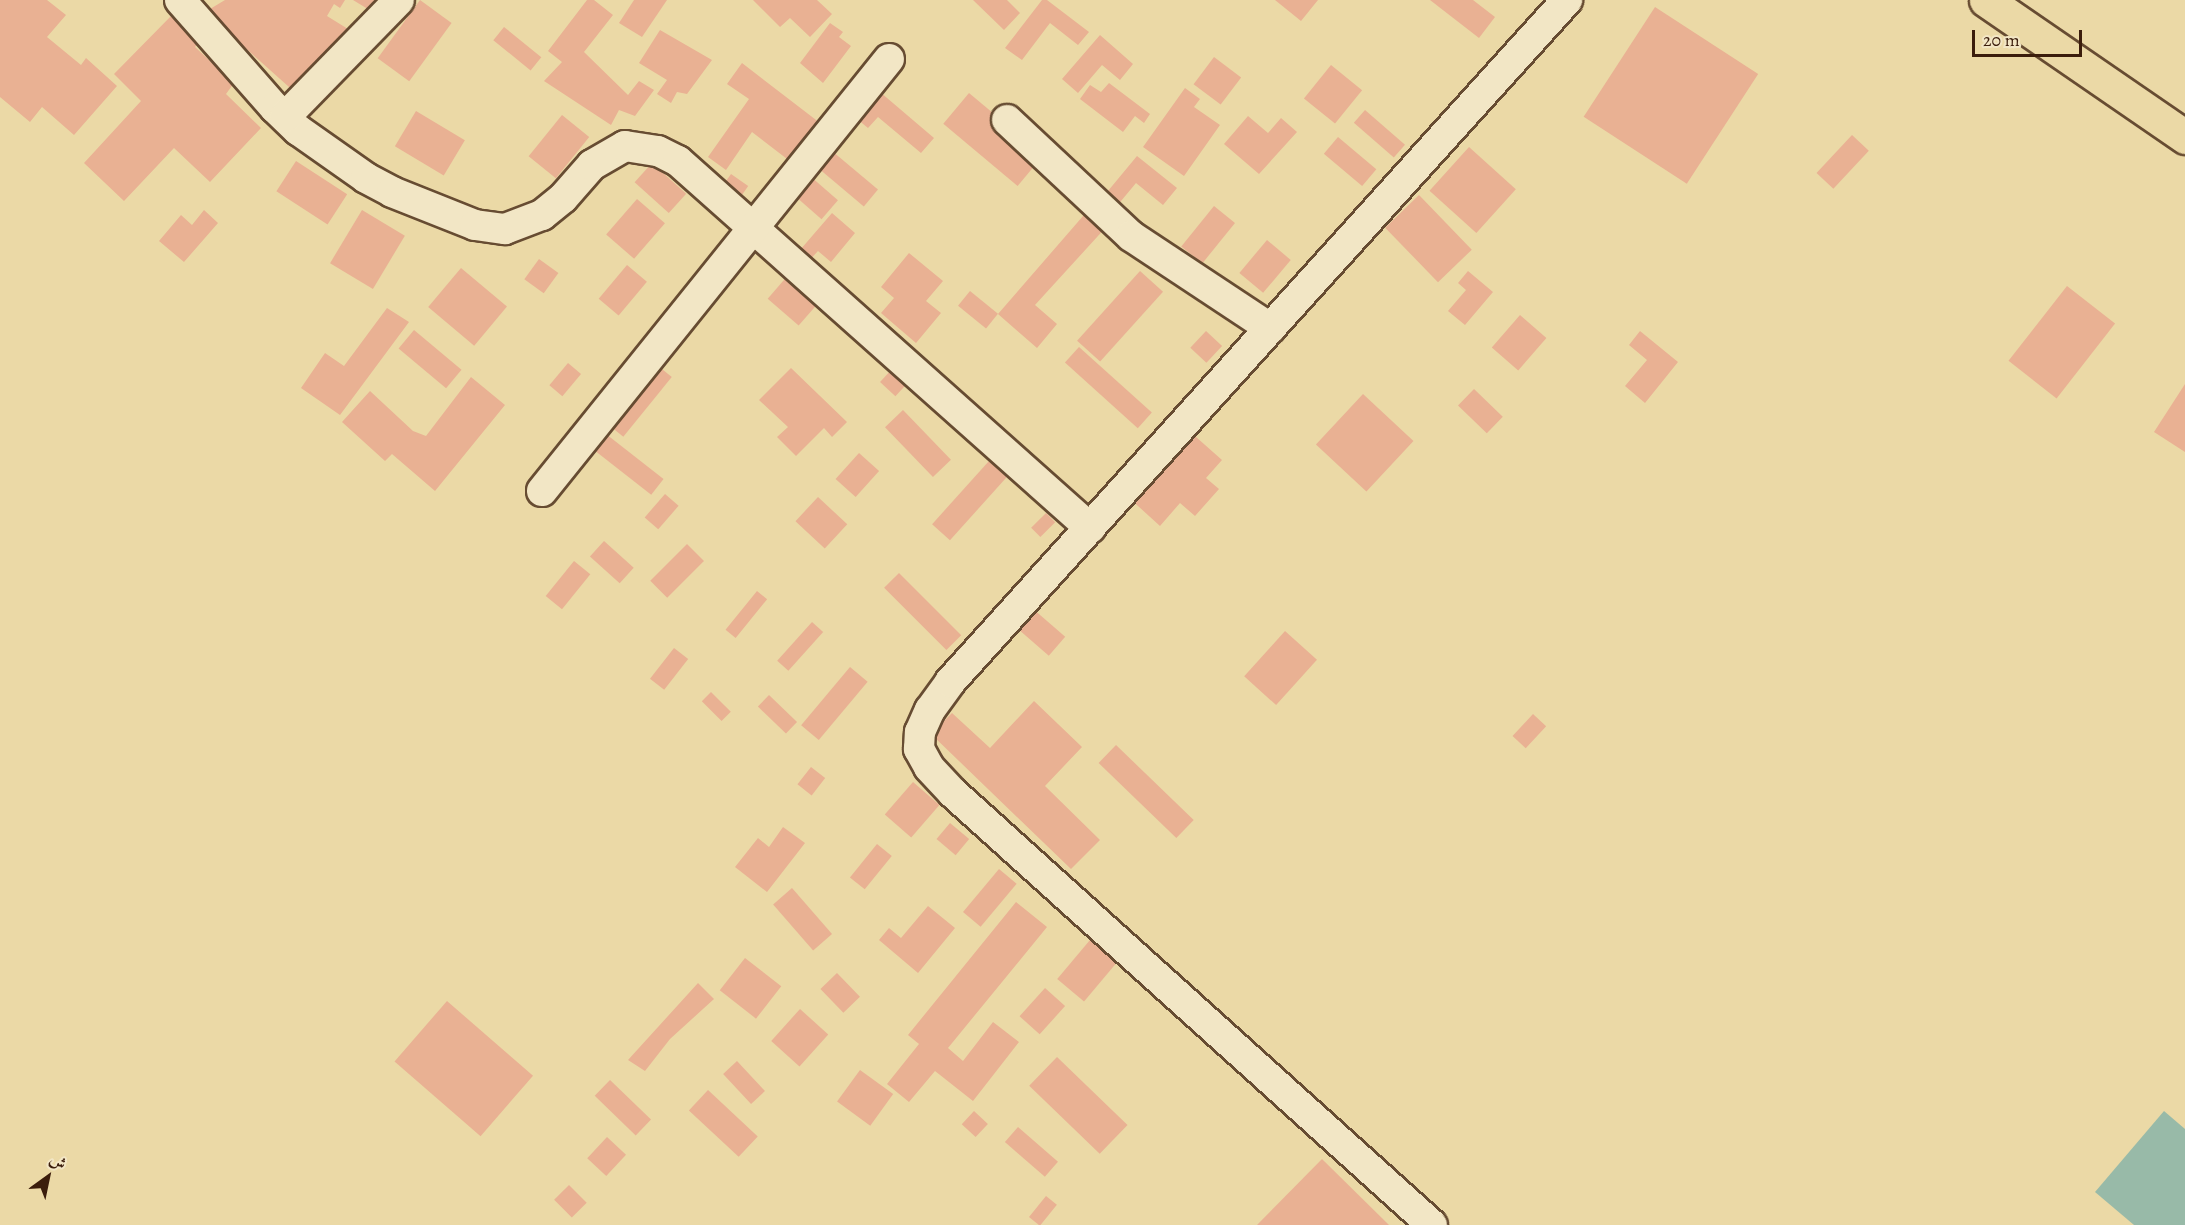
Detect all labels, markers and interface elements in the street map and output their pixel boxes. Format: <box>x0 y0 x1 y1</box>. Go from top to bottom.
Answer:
scale bar <box>1975 18 2084 56</box>
text: 20 m <box>1983 28 2020 52</box>
north arrow <box>18 1147 78 1207</box>
text: ش <box>45 1148 70 1175</box>

